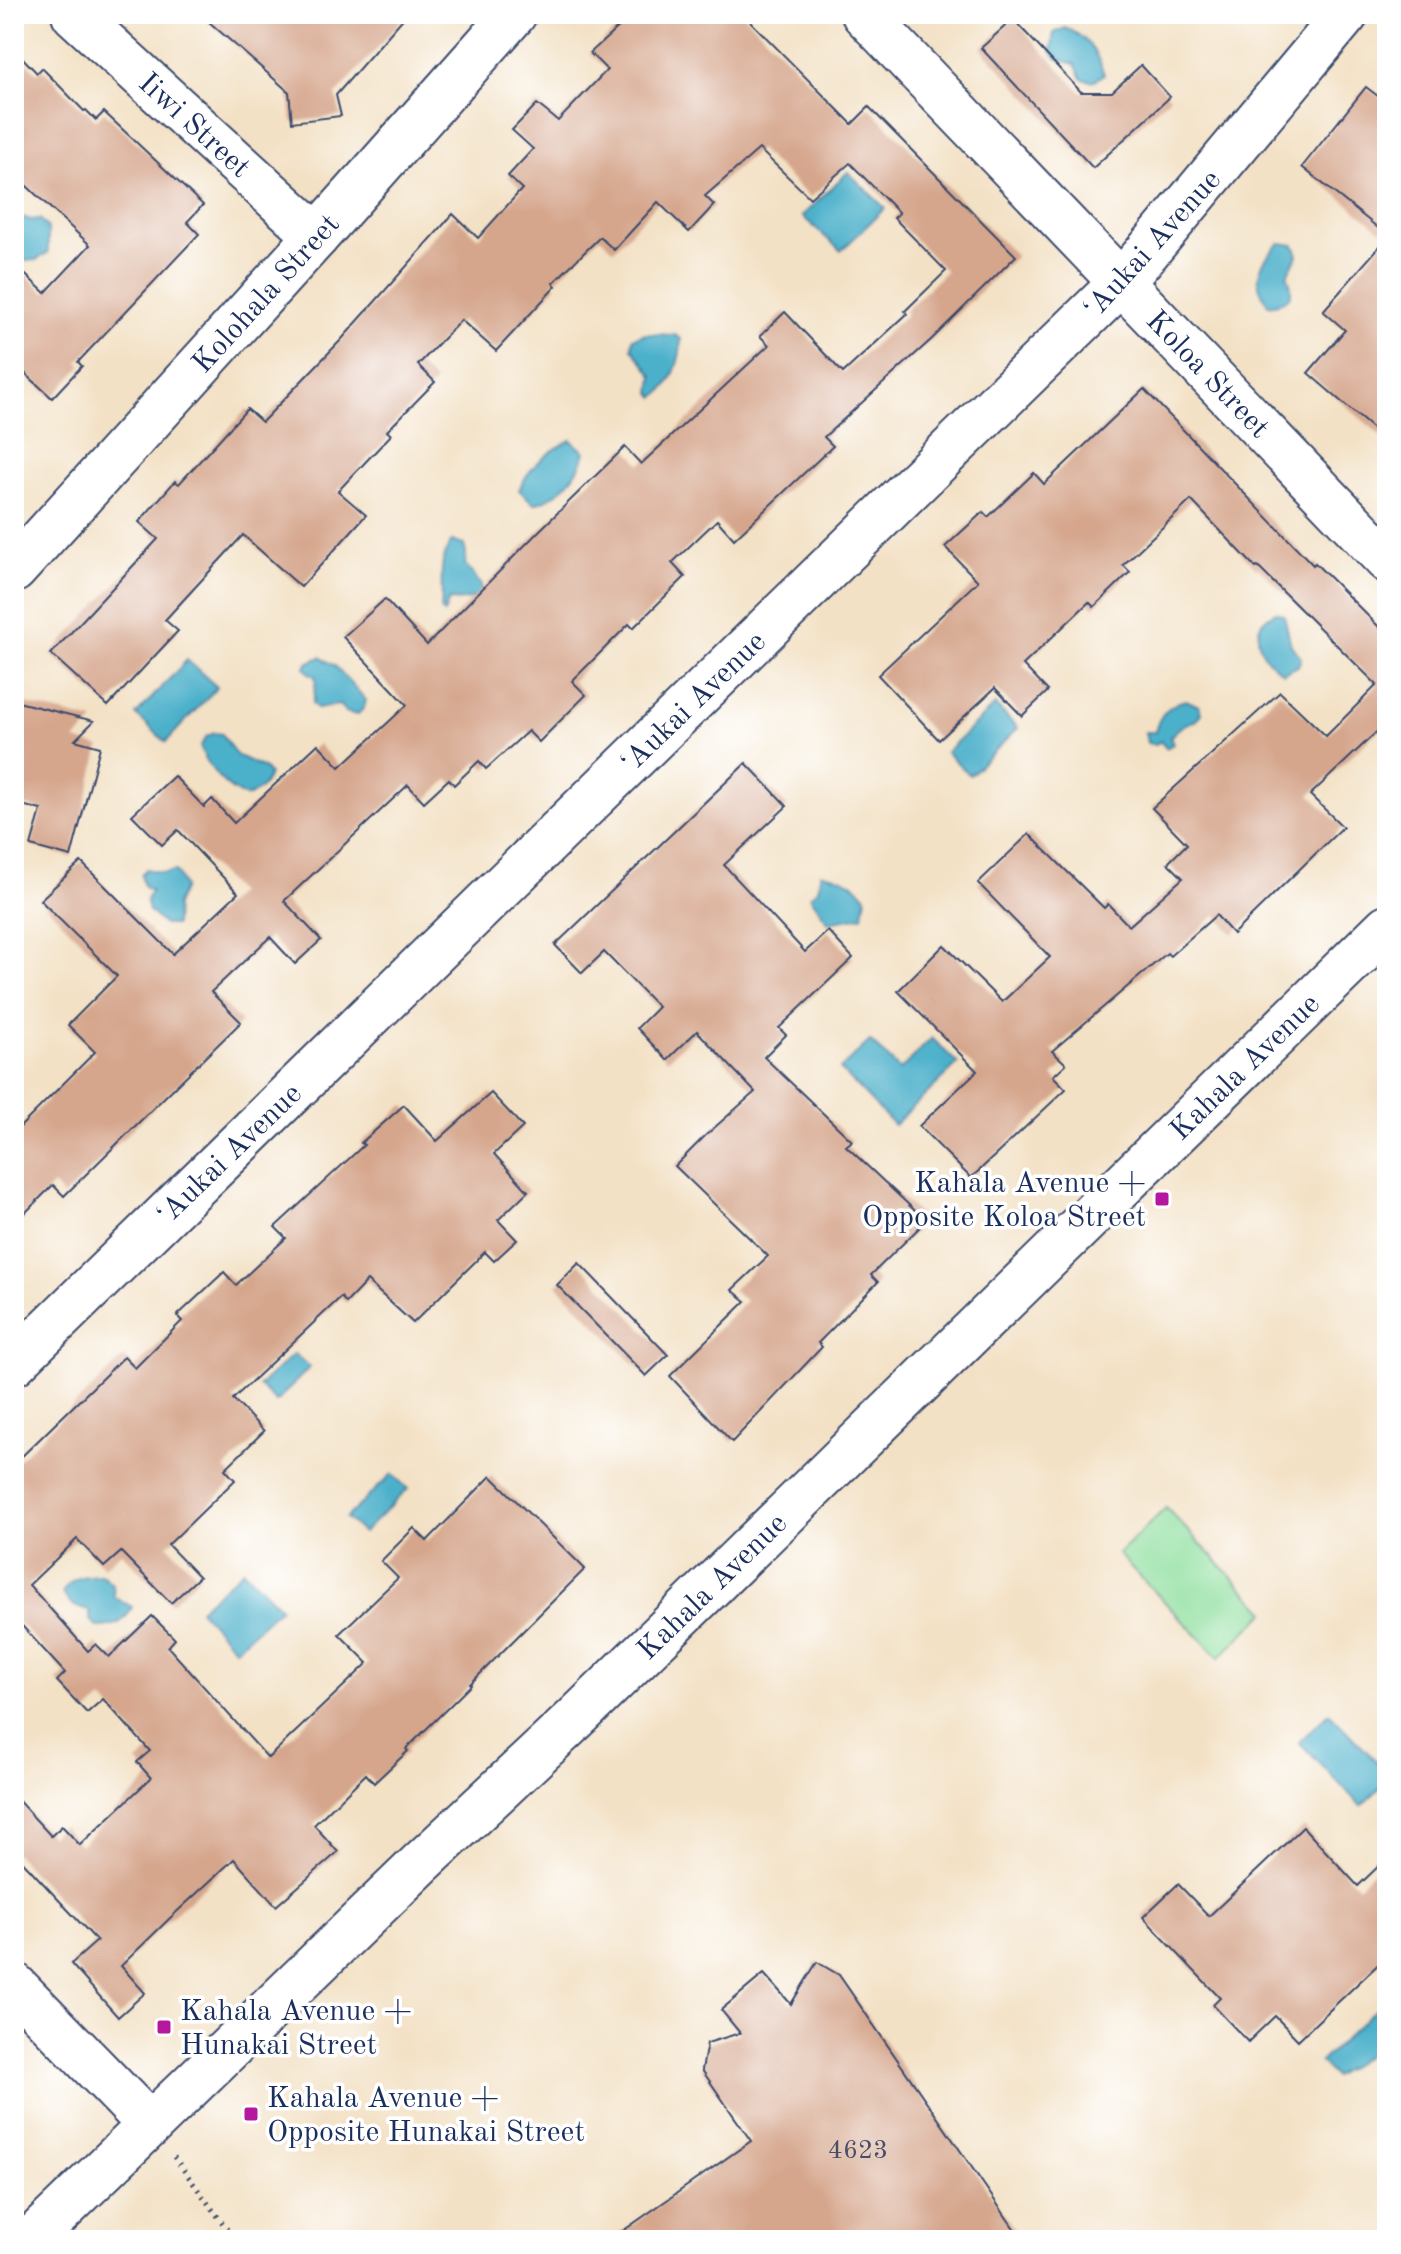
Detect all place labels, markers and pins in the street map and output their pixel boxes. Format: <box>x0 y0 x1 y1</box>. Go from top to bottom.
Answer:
place label: Kahala Avenue + Opposite Koloa Street <box>862 1169 1146 1233</box>
marker: Kahala Avenue + Opposite Koloa Street <box>1153 1190 1171 1208</box>
place label: Kahala Avenue + Hunakai Street <box>180 1997 412 2061</box>
marker: Kahala Avenue + Hunakai Street <box>155 2018 173 2036</box>
place label: Kahala Avenue + Opposite Hunakai Street <box>267 2084 585 2148</box>
marker: Kahala Avenue + Opposite Hunakai Street <box>242 2105 260 2123</box>

